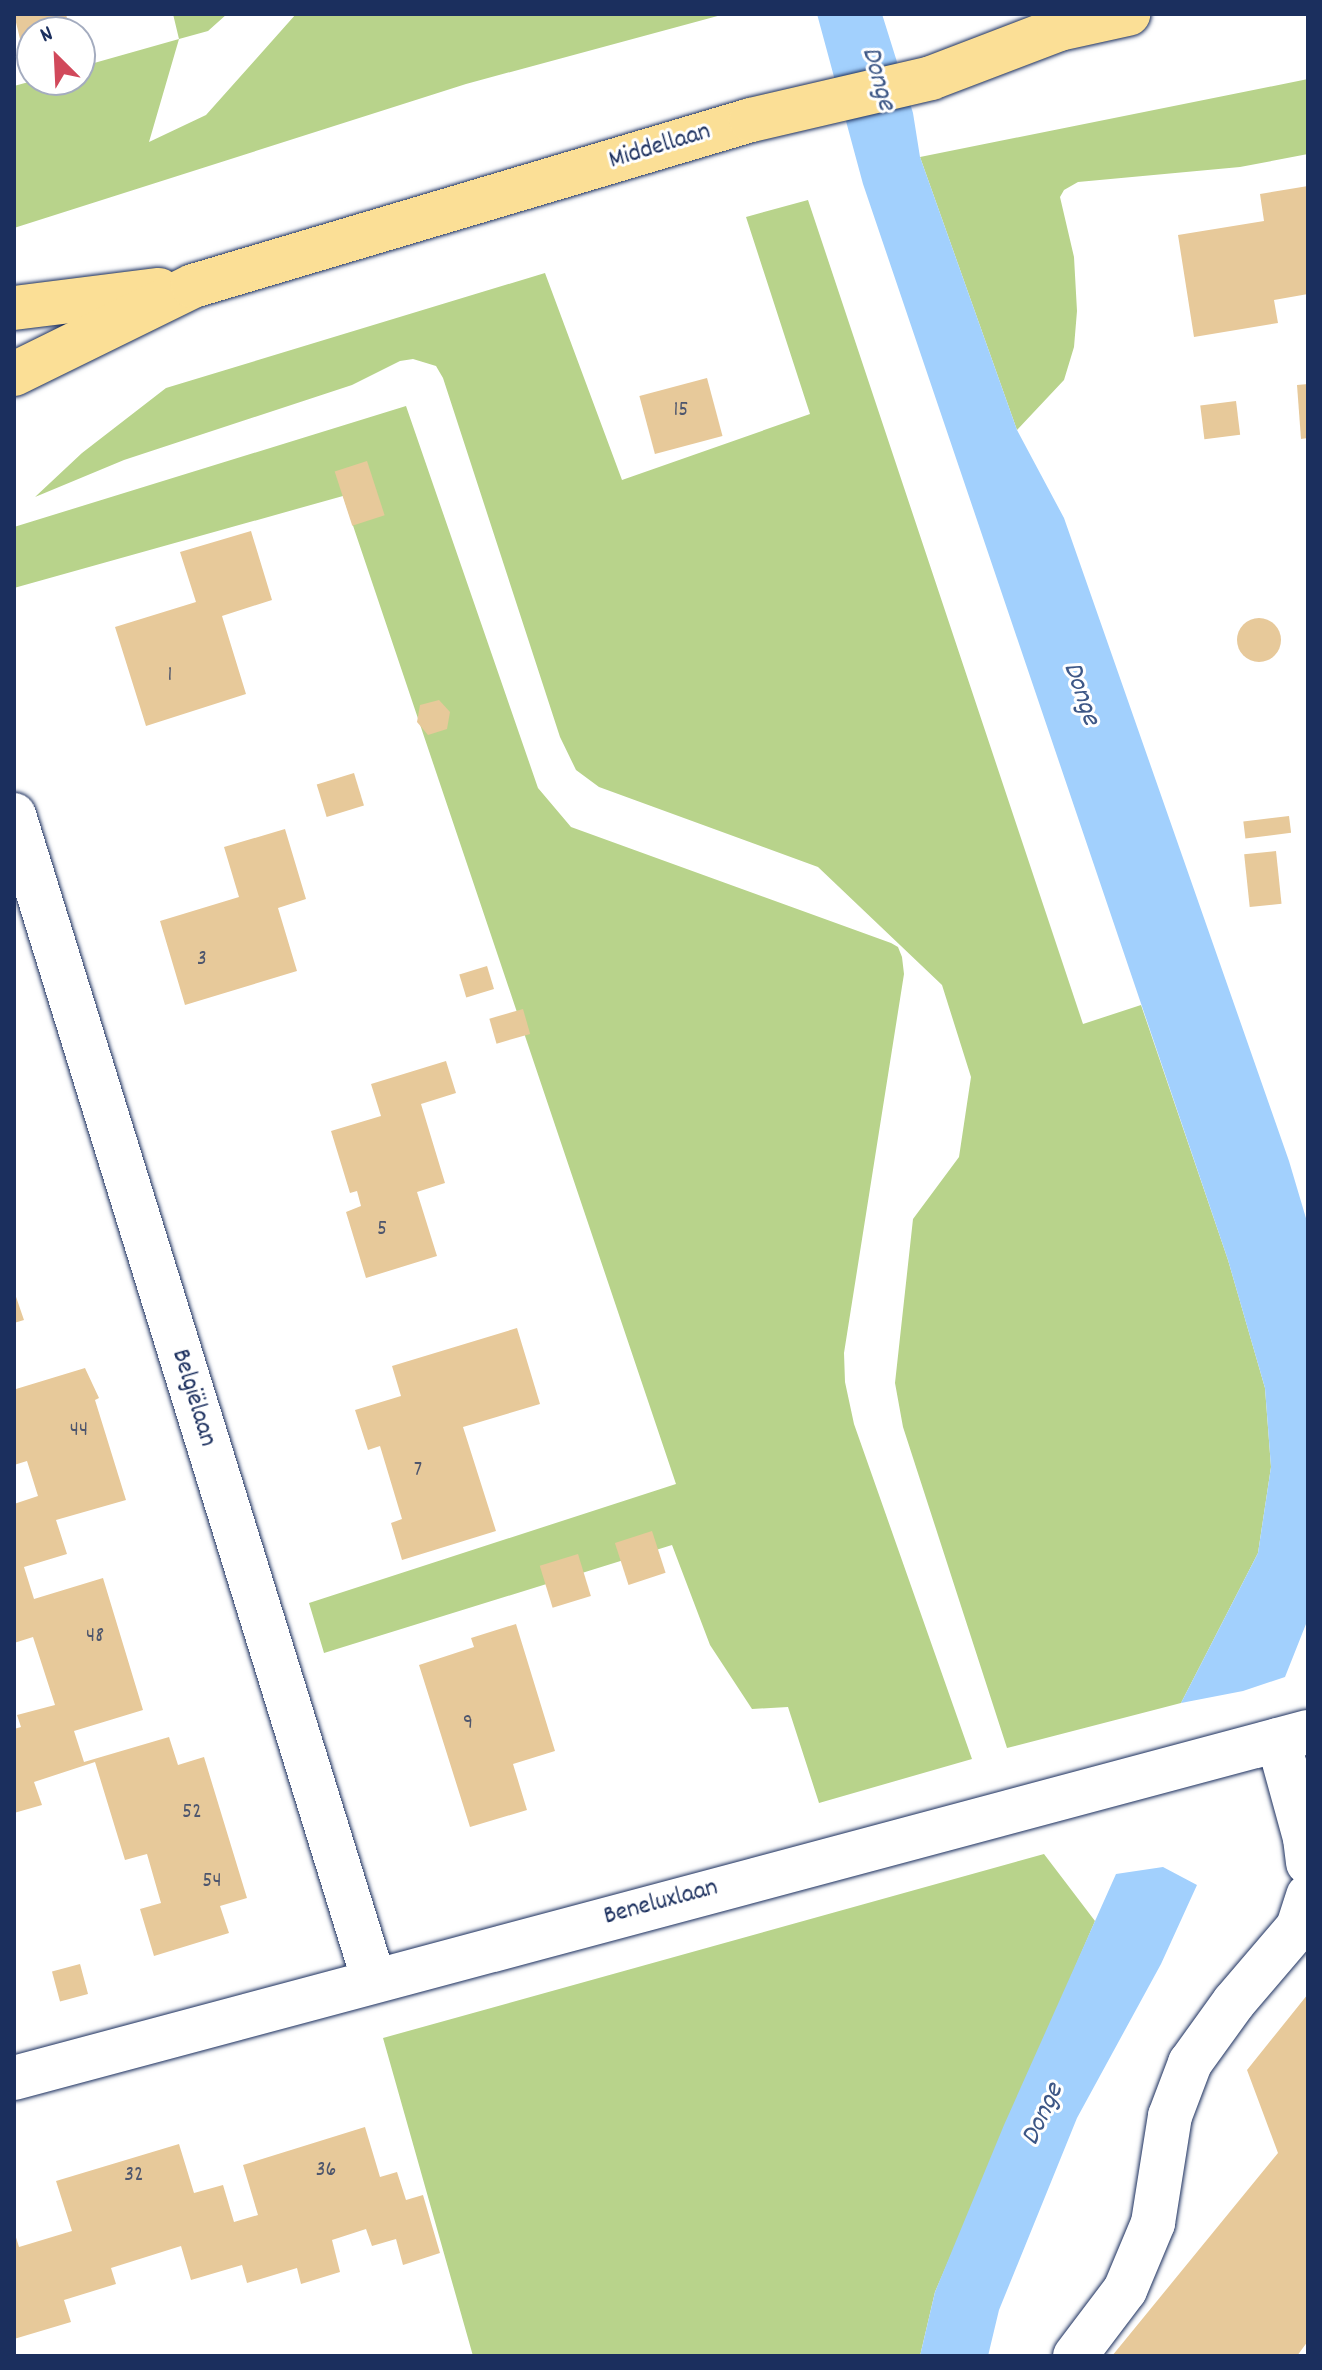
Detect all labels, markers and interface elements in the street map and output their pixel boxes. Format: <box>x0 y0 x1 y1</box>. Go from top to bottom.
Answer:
north arrow <box>16 16 96 96</box>
text: N <box>36 19 58 52</box>
water label: Donge <box>852 43 902 115</box>
street label: Middellaan <box>605 117 715 177</box>
house number: 15 <box>673 398 689 424</box>
water label: Donge <box>1054 658 1106 730</box>
house number: 1 <box>168 663 172 689</box>
house number: 3 <box>197 947 207 973</box>
house number: 5 <box>377 1217 387 1243</box>
street label: Belgiëlaan <box>163 1346 223 1450</box>
house number: 44 <box>70 1418 88 1444</box>
house number: 7 <box>414 1458 422 1484</box>
house number: 48 <box>86 1624 104 1650</box>
house number: 9 <box>463 1711 473 1737</box>
house number: 52 <box>182 1800 202 1826</box>
house number: 54 <box>202 1869 222 1895</box>
street label: Beneluxlaan <box>601 1873 721 1933</box>
water label: Donge <box>1015 2079 1073 2151</box>
house number: 36 <box>316 2158 336 2184</box>
house number: 32 <box>124 2163 144 2189</box>

